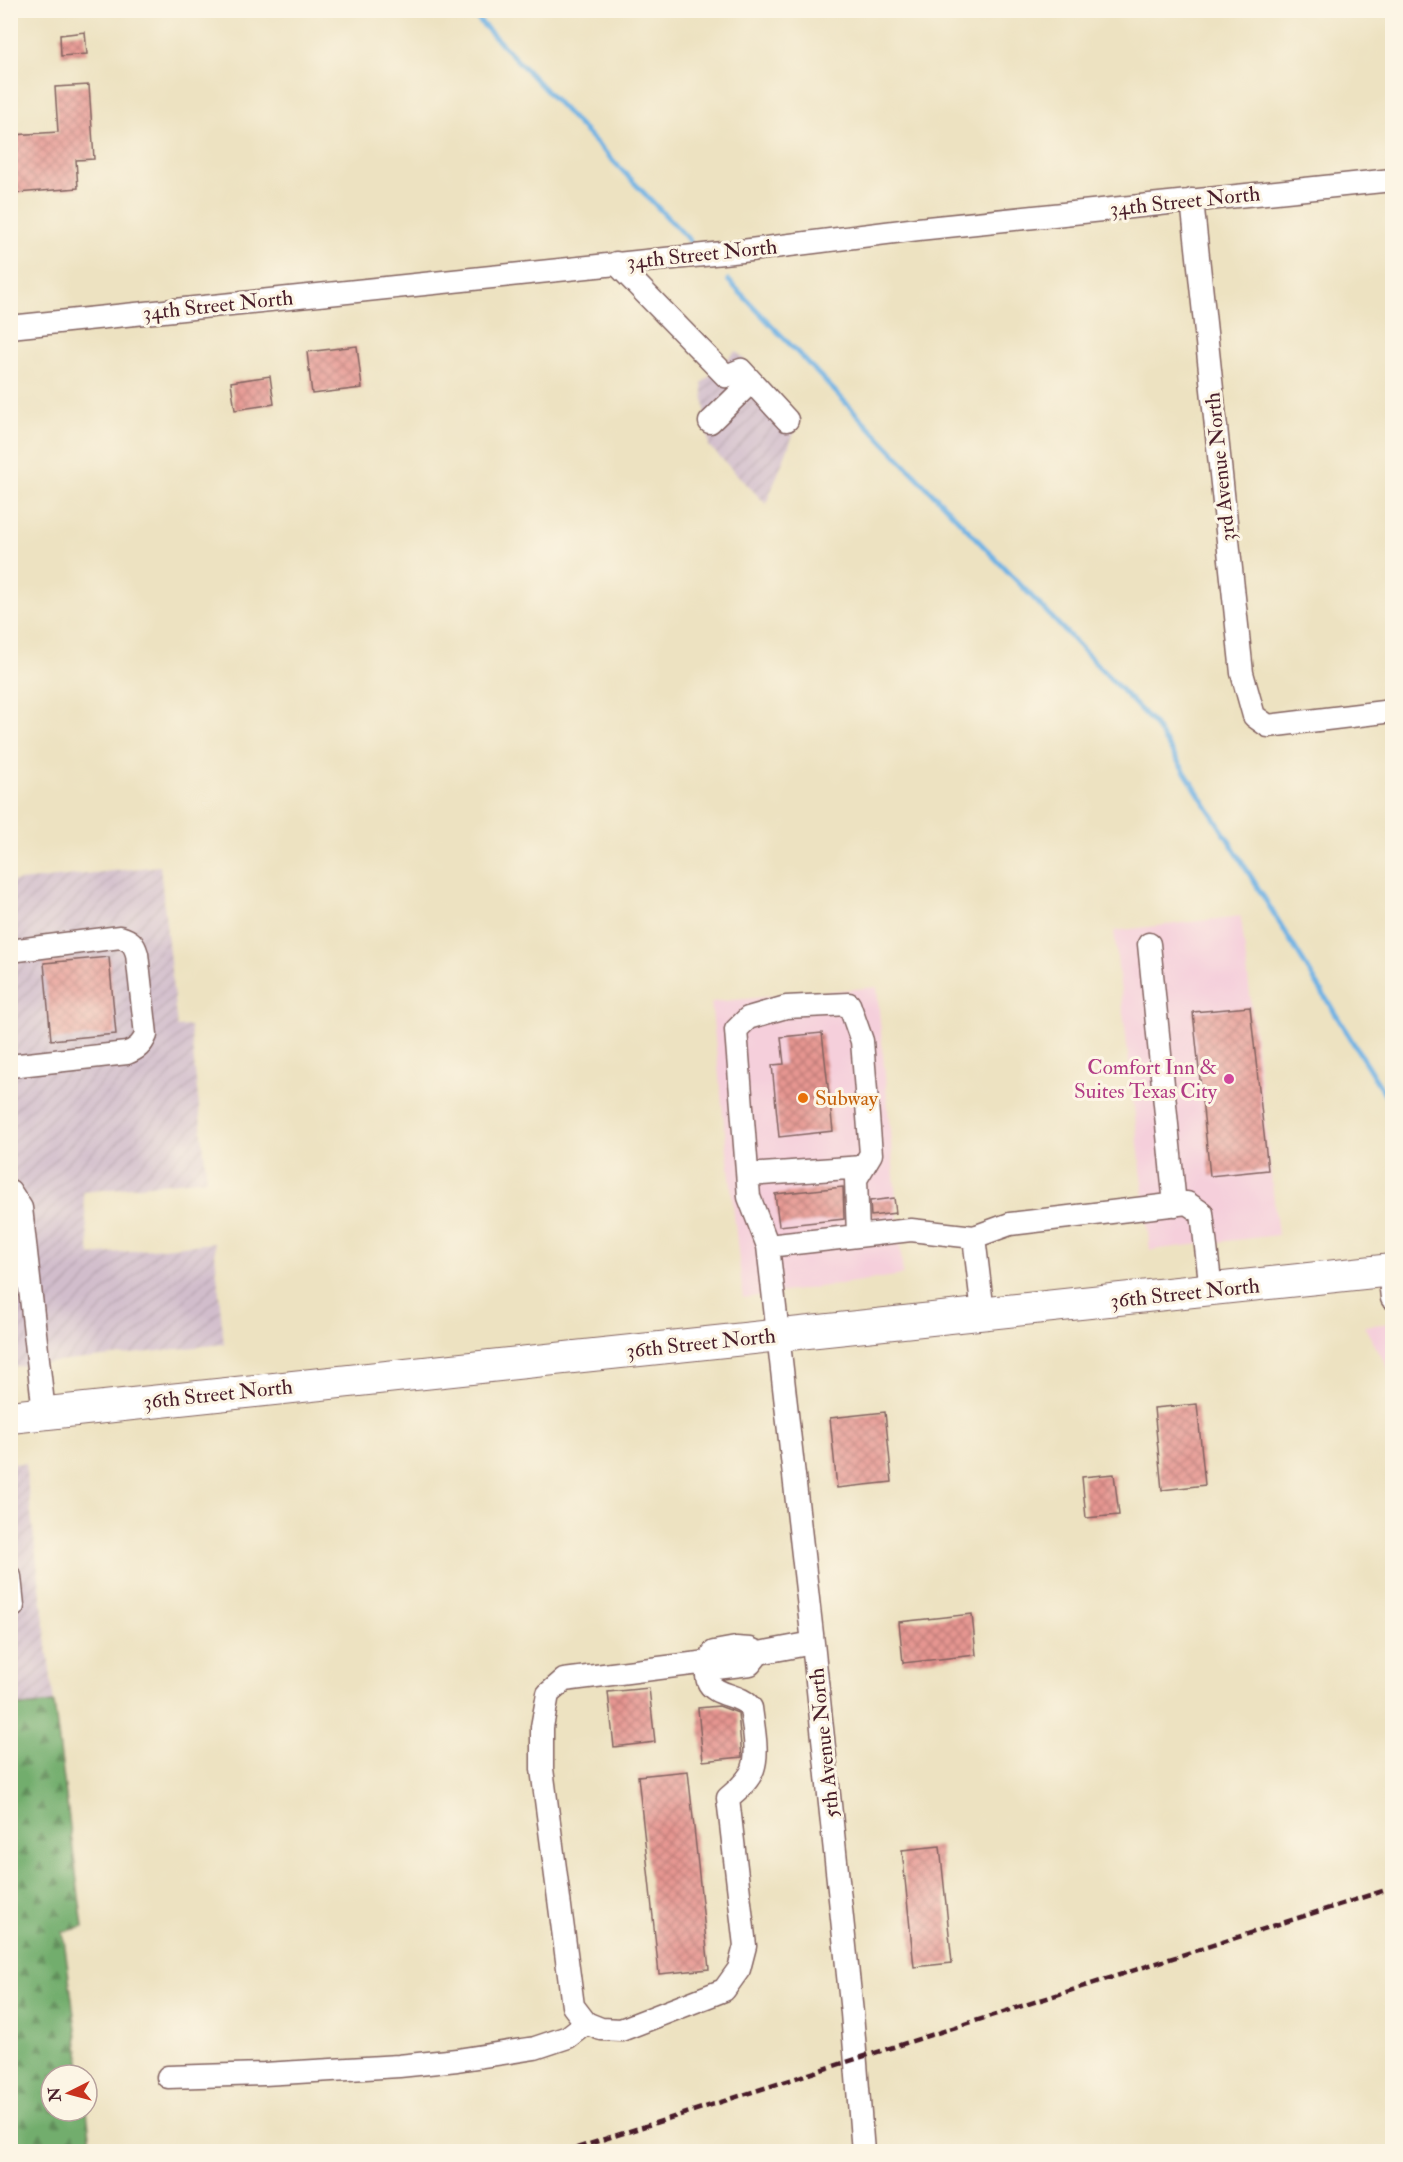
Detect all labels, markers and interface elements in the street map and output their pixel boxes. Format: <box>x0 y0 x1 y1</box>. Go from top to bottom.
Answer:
street label: 34th Street North <box>1109 180 1261 223</box>
street label: 34th Street North <box>626 233 778 276</box>
street label: 34th Street North <box>142 284 294 327</box>
street label: 3rd Avenue North <box>1199 391 1242 543</box>
place label: Comfort Inn & Suites Texas City <box>1074 1054 1218 1105</box>
marker: Comfort Inn & Suites Texas City <box>1222 1072 1236 1086</box>
place label: Subway <box>815 1085 879 1112</box>
marker: Subway <box>796 1091 810 1105</box>
street label: 36th Street North <box>1109 1272 1261 1315</box>
street label: 36th Street North <box>625 1322 777 1365</box>
street label: 36th Street North <box>142 1373 294 1416</box>
street label: 5th Avenue North <box>803 1667 846 1819</box>
north arrow <box>39 2063 99 2123</box>
text: N <box>44 2086 66 2104</box>

